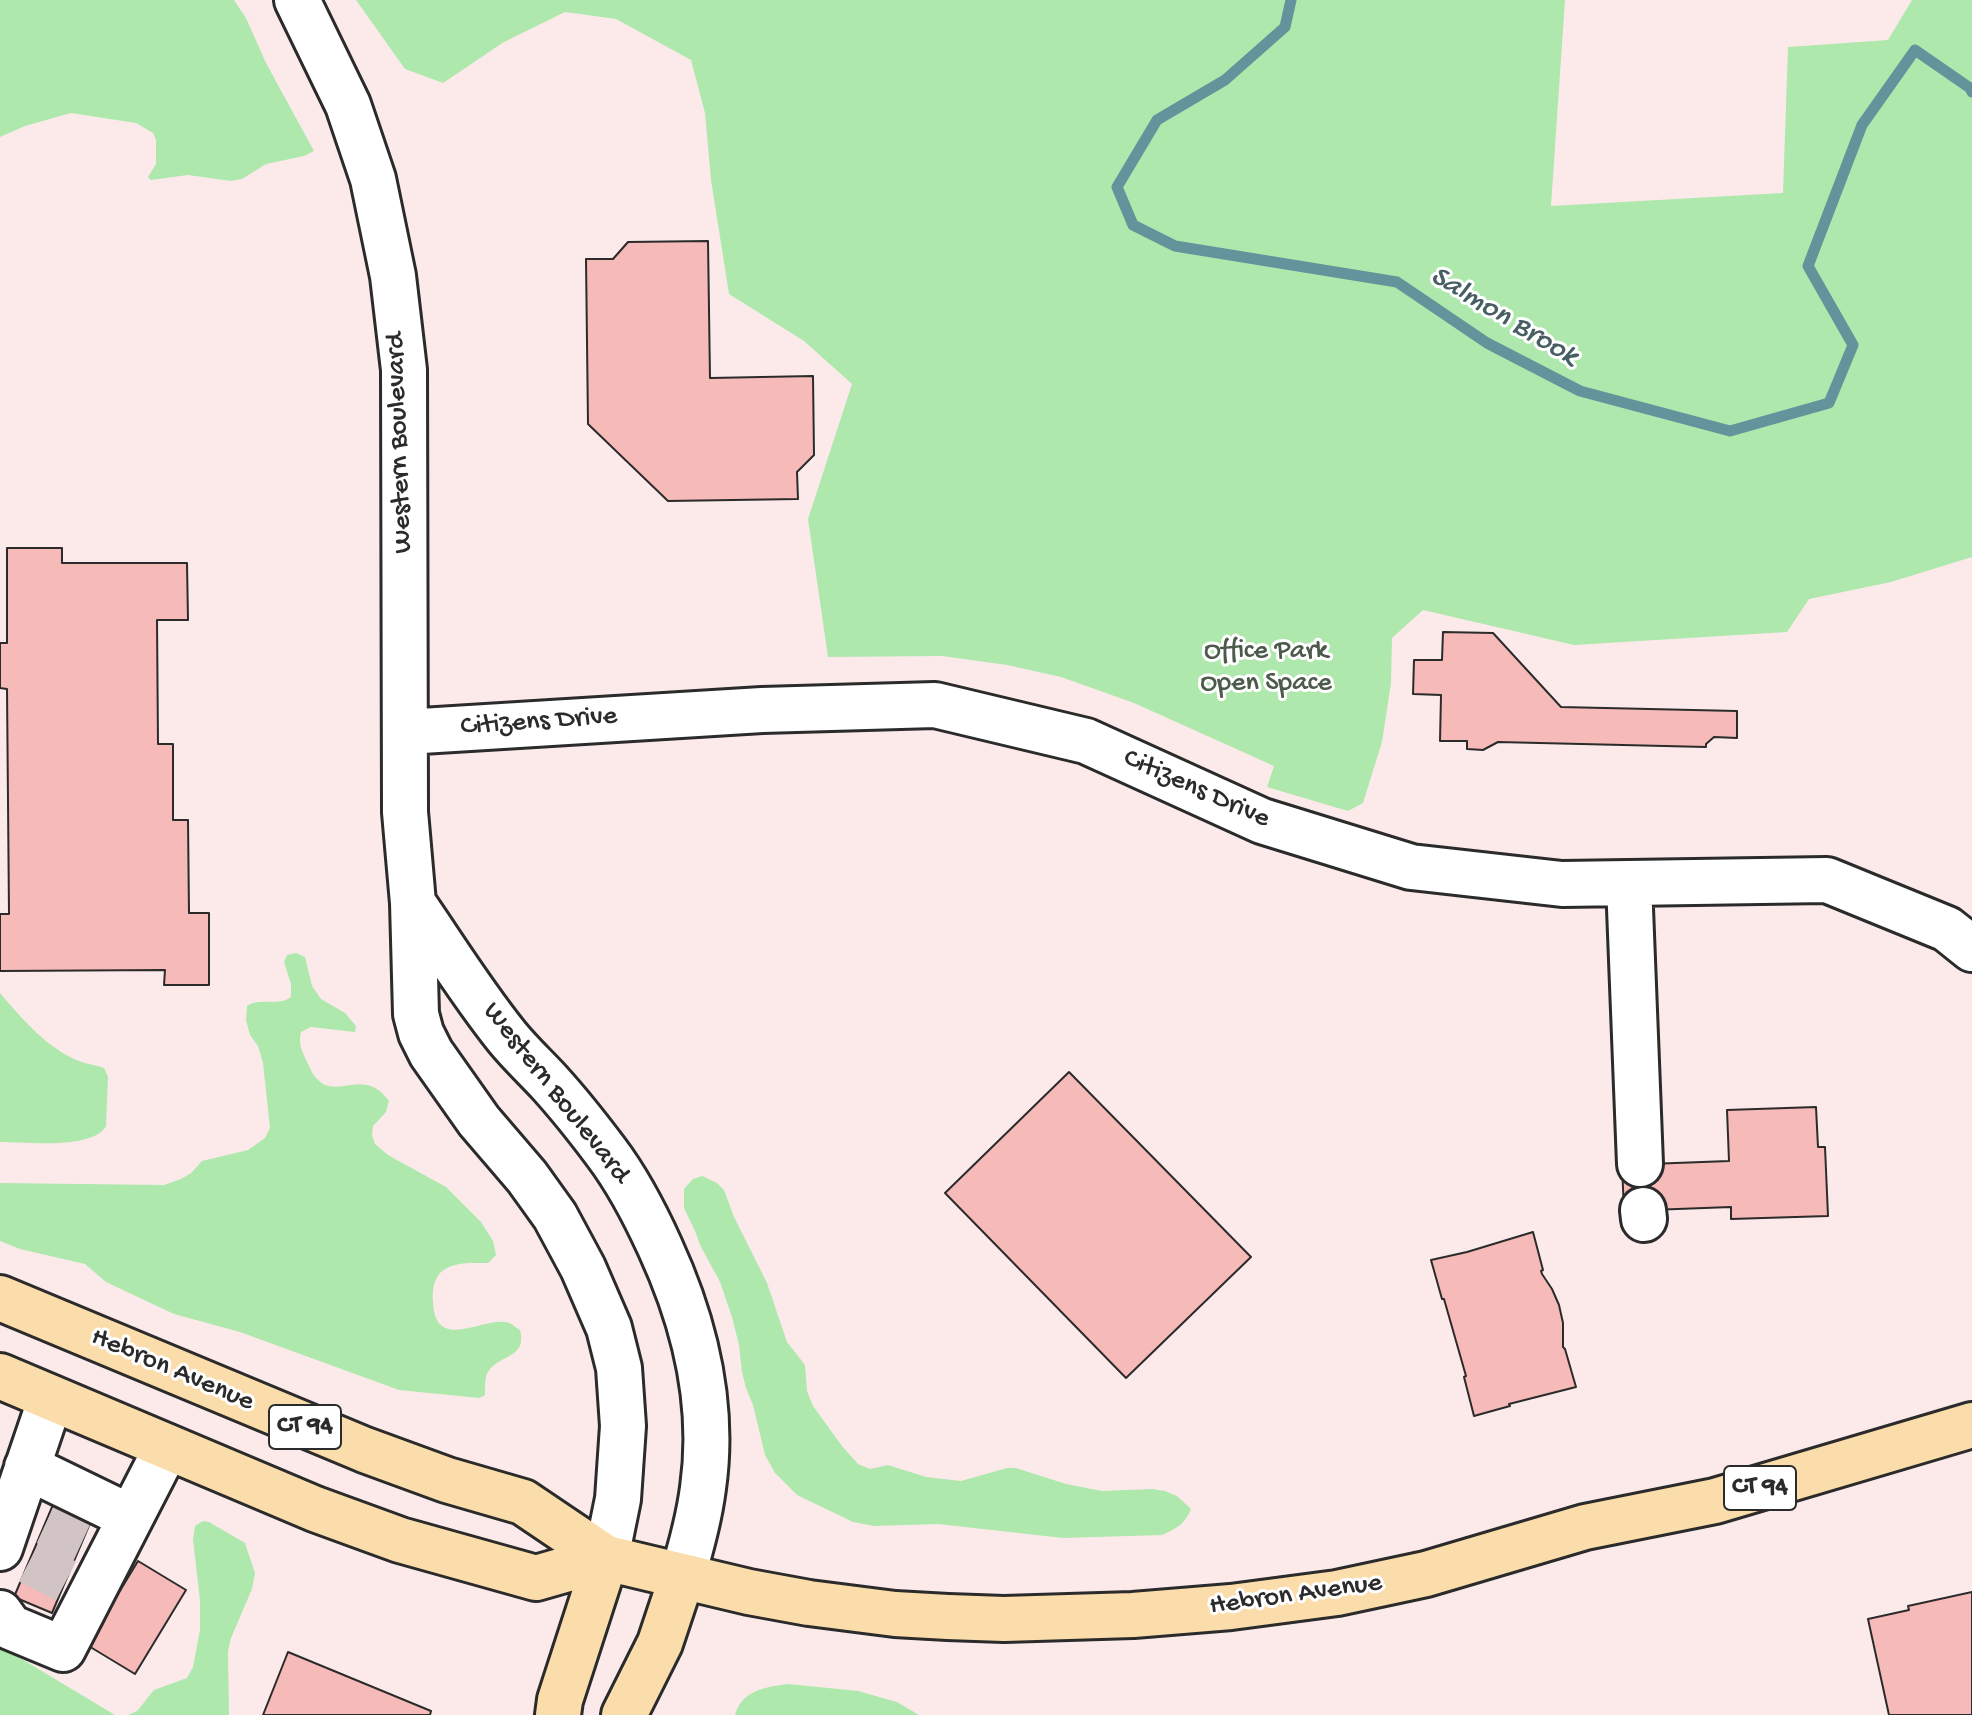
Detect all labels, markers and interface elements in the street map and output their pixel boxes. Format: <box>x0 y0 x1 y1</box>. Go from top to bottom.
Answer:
water label: Salmon Brook <box>1423 260 1583 376</box>
street label: Western Boulevard <box>380 332 422 554</box>
park label: Office Park Open Space <box>1200 636 1332 702</box>
street label: Citizens Drive <box>460 701 618 745</box>
street label: Citizens Drive <box>1118 743 1274 837</box>
street label: Western Boulevard <box>474 997 636 1191</box>
street label: Hebron Avenue <box>85 1322 259 1420</box>
road number: CT 94 <box>269 1405 341 1449</box>
road number: CT 94 <box>1724 1466 1796 1510</box>
street label: Hebron Avenue <box>1208 1567 1384 1625</box>

